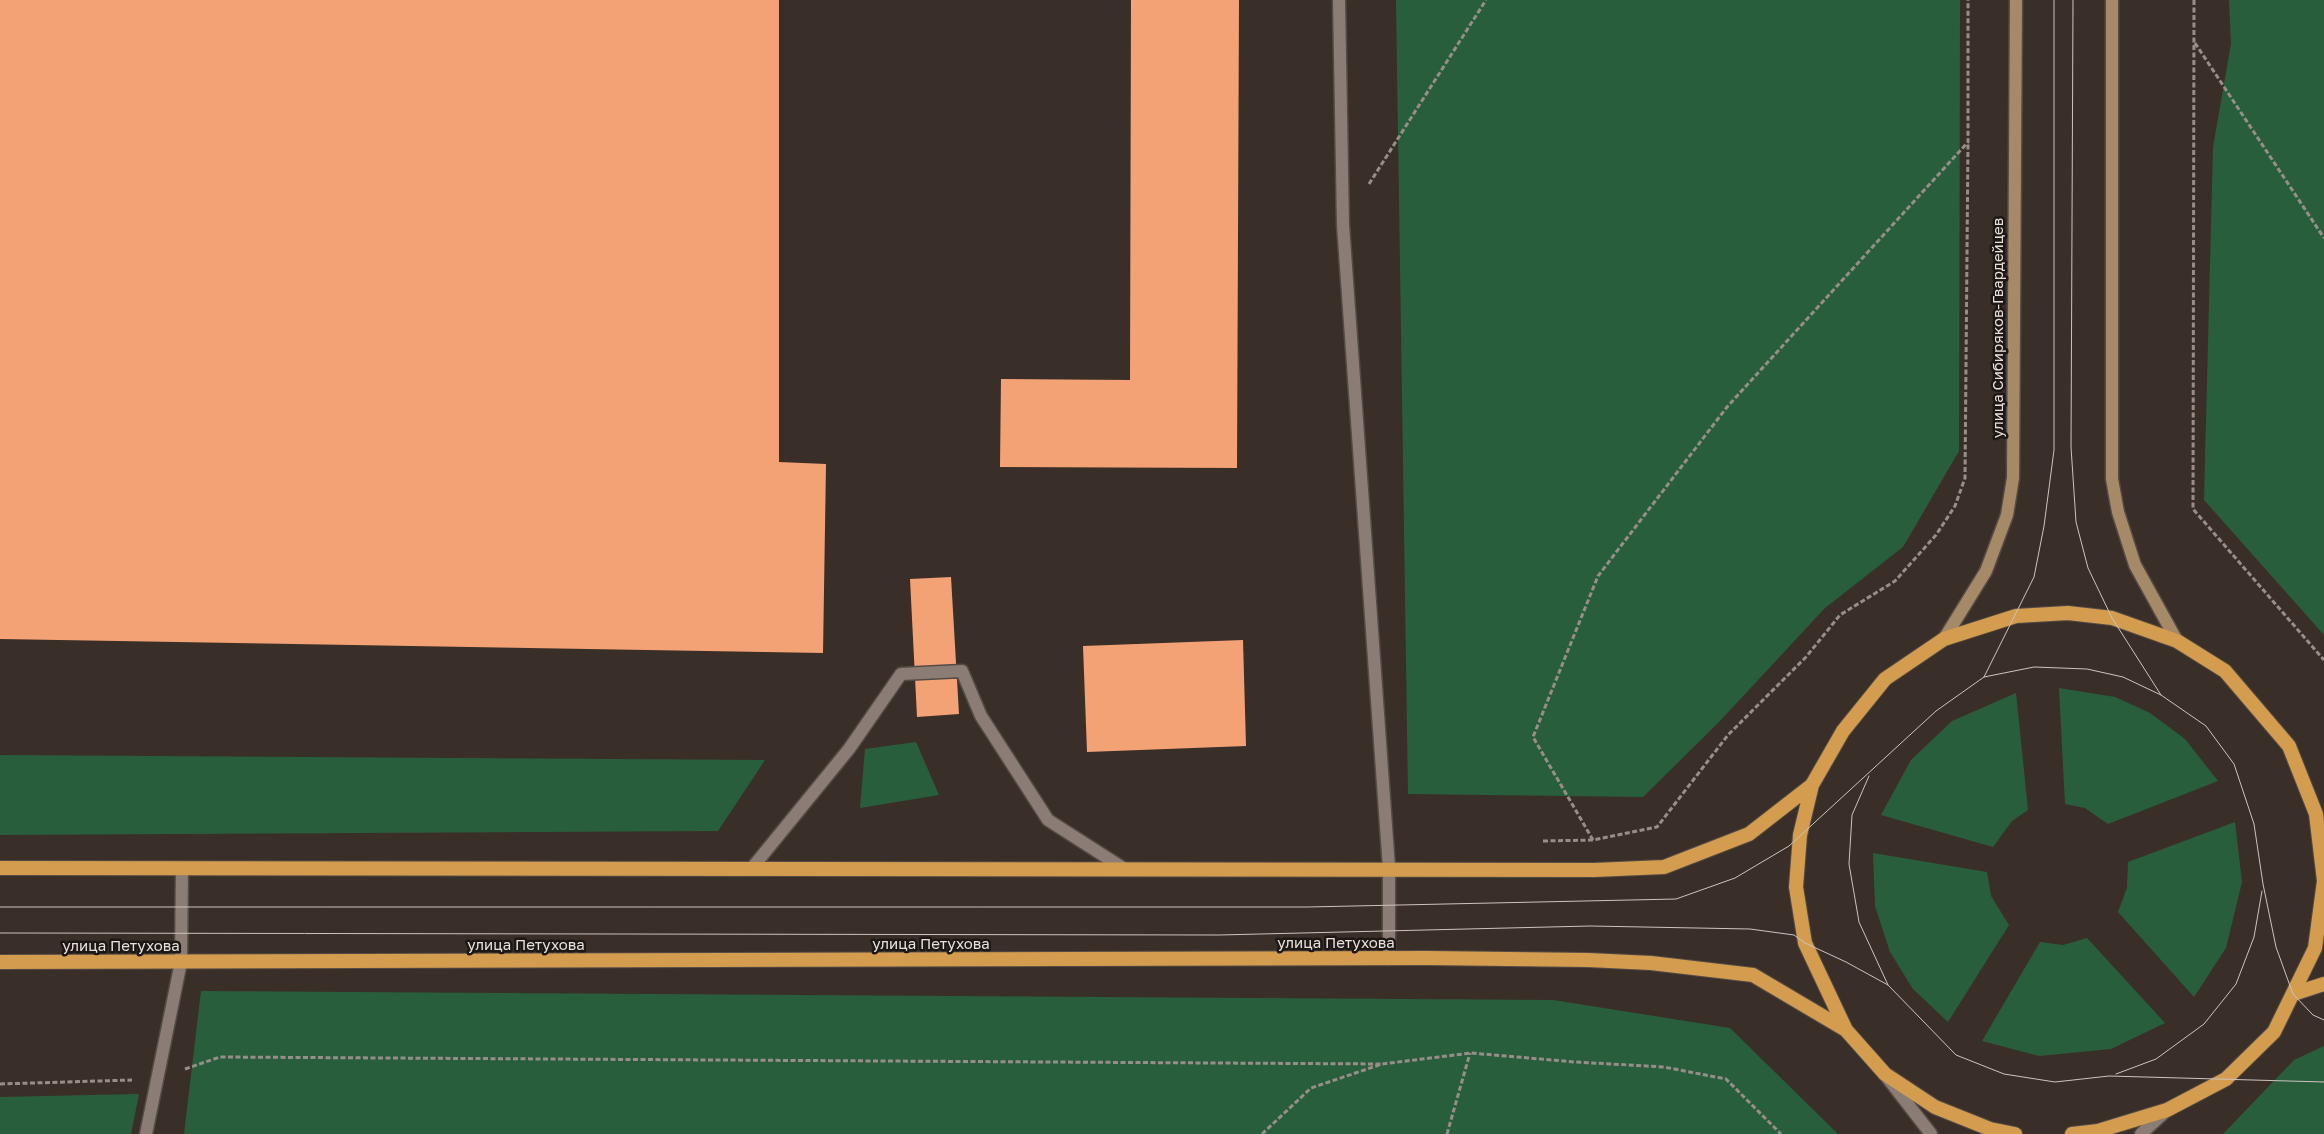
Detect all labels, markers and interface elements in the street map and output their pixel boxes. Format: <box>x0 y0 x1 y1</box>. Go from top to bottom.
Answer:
street label: улица Сибиряков-Гвардейцев <box>1989 218 2007 438</box>
street label: улица Петухова <box>1277 934 1395 952</box>
street label: улица Петухова <box>872 935 990 953</box>
street label: улица Петухова <box>467 936 585 954</box>
street label: улица Петухова <box>62 937 180 955</box>

